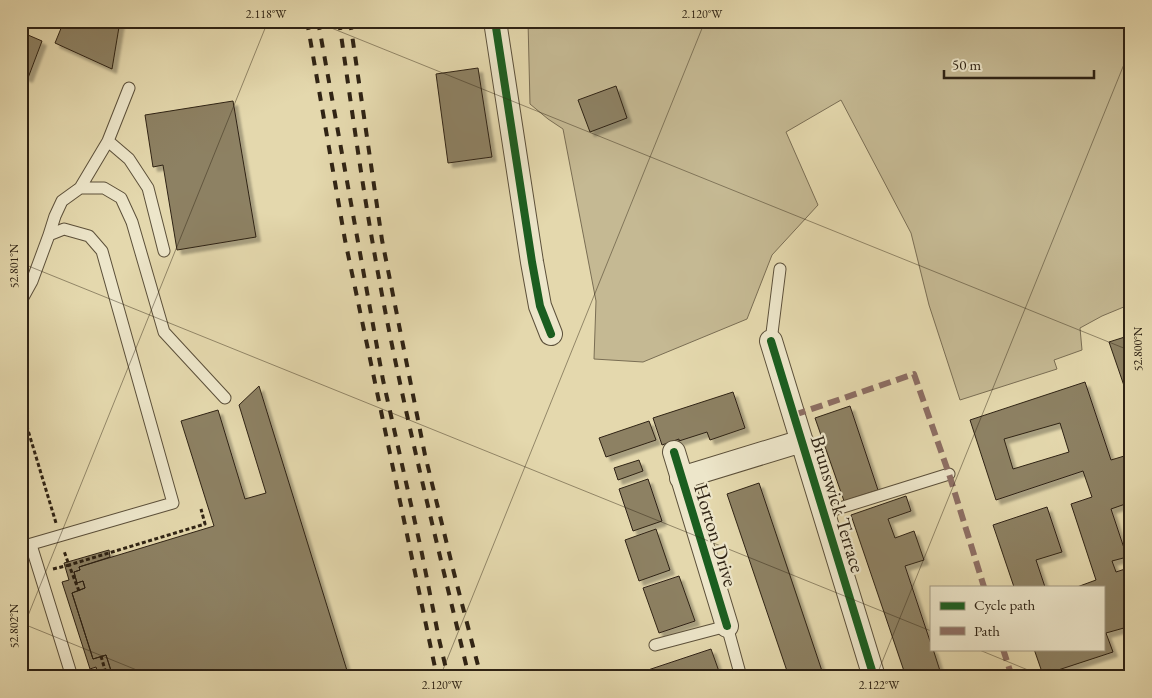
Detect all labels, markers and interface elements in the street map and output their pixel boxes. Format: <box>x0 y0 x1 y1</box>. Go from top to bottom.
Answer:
text: 2.118°W <box>246 6 287 22</box>
text: 2.120°W <box>682 6 723 22</box>
scale bar <box>944 48 1094 80</box>
text: 50 m <box>952 55 981 74</box>
text: 52.801°N <box>6 243 22 288</box>
text: 52.800°N <box>1130 326 1146 371</box>
street label: Brunswick Terrace <box>805 432 871 576</box>
street label: Horton Drive <box>688 480 744 590</box>
legend <box>930 586 1104 650</box>
text: Cycle path <box>974 595 1036 614</box>
text: 52.802°N <box>6 603 22 648</box>
text: Path <box>974 621 1000 640</box>
text: 2.120°W <box>422 677 463 693</box>
text: 2.122°W <box>859 677 900 693</box>

